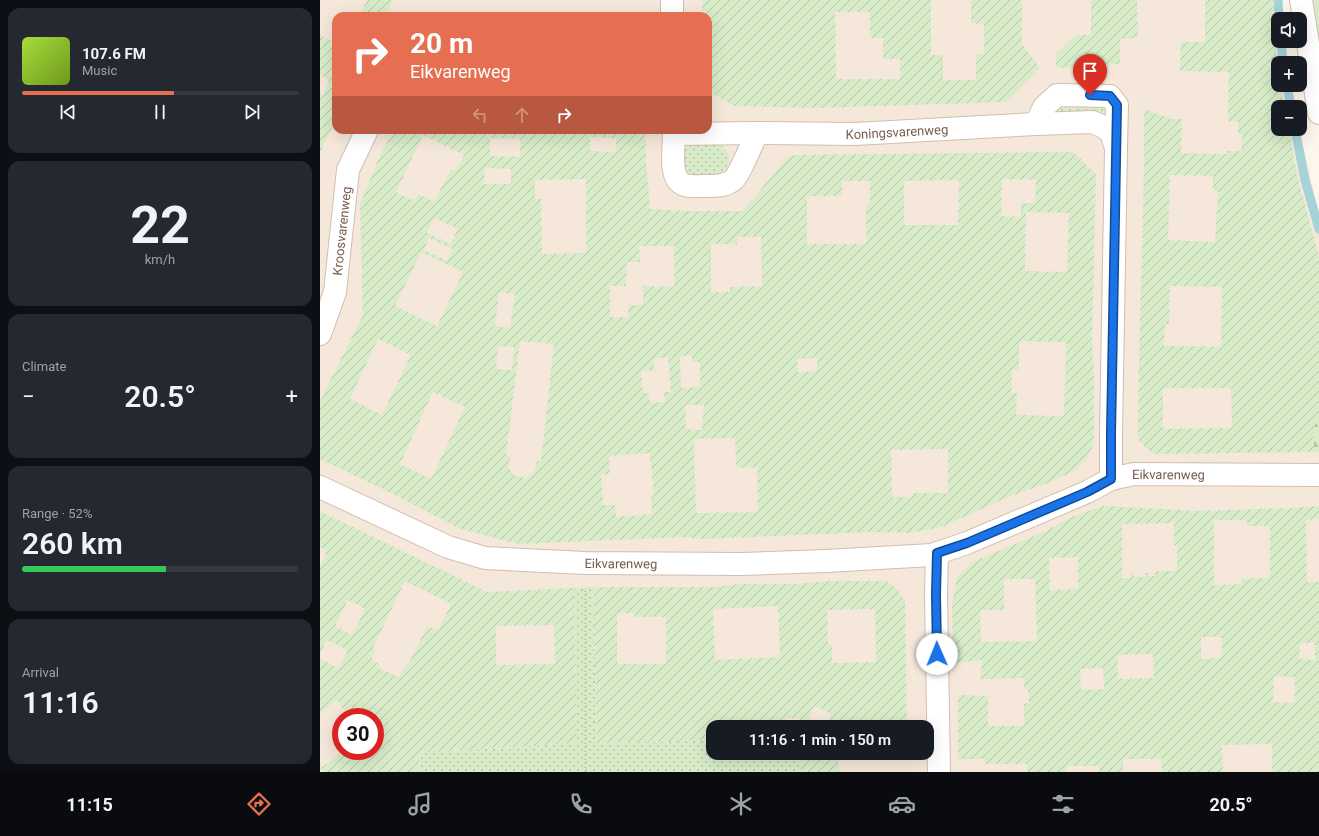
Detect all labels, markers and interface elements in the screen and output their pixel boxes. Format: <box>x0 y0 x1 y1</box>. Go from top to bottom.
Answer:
map controls <box>1271 12 1307 136</box>
button: sound <box>1271 12 1307 48</box>
text: 20 m <box>410 27 473 60</box>
icon: right <box>344 28 396 80</box>
text: 107.6 FM <box>82 45 146 63</box>
pin <box>1073 54 1107 95</box>
button: + <box>1271 56 1307 92</box>
icon: arrive <box>1079 60 1101 82</box>
text: Eikvarenweg <box>410 61 511 82</box>
text: Music <box>82 63 117 78</box>
button: − <box>1271 100 1307 136</box>
icon: previous <box>57 101 79 123</box>
icon: pause <box>149 101 171 123</box>
icon: next <box>241 101 263 123</box>
icon: left <box>469 104 491 126</box>
icon: ahead <box>511 104 533 126</box>
icon: right <box>553 104 575 126</box>
street label: Koningsvarenweg <box>846 122 949 142</box>
street label: Kroosvarenweg <box>330 186 354 276</box>
text: 22 <box>130 195 190 256</box>
text: km/h <box>145 252 175 267</box>
text: Climate <box>22 359 66 374</box>
text: 20.5° <box>124 379 196 414</box>
text: − <box>22 384 35 409</box>
text: + <box>286 384 298 409</box>
street label: Eikvarenweg <box>1132 467 1205 482</box>
text: Range · 52% <box>22 506 92 521</box>
text: 260 km <box>22 526 123 561</box>
street label: Eikvarenweg <box>584 556 657 571</box>
position arrow <box>916 633 958 675</box>
text: Arrival <box>22 665 59 680</box>
text: 11:16 <box>22 685 99 720</box>
speed limit sign: 30 <box>332 708 384 760</box>
text: 11:16 · 1 min · 150 m <box>749 731 891 749</box>
icon: directions <box>245 790 273 818</box>
icon: music <box>406 790 434 818</box>
icon: phone <box>567 790 595 818</box>
icon: climate <box>727 790 755 818</box>
icon: car <box>888 790 916 818</box>
icon: filters <box>1049 790 1077 818</box>
text: 11:15 <box>66 794 113 815</box>
text: 20.5° <box>1209 794 1253 815</box>

